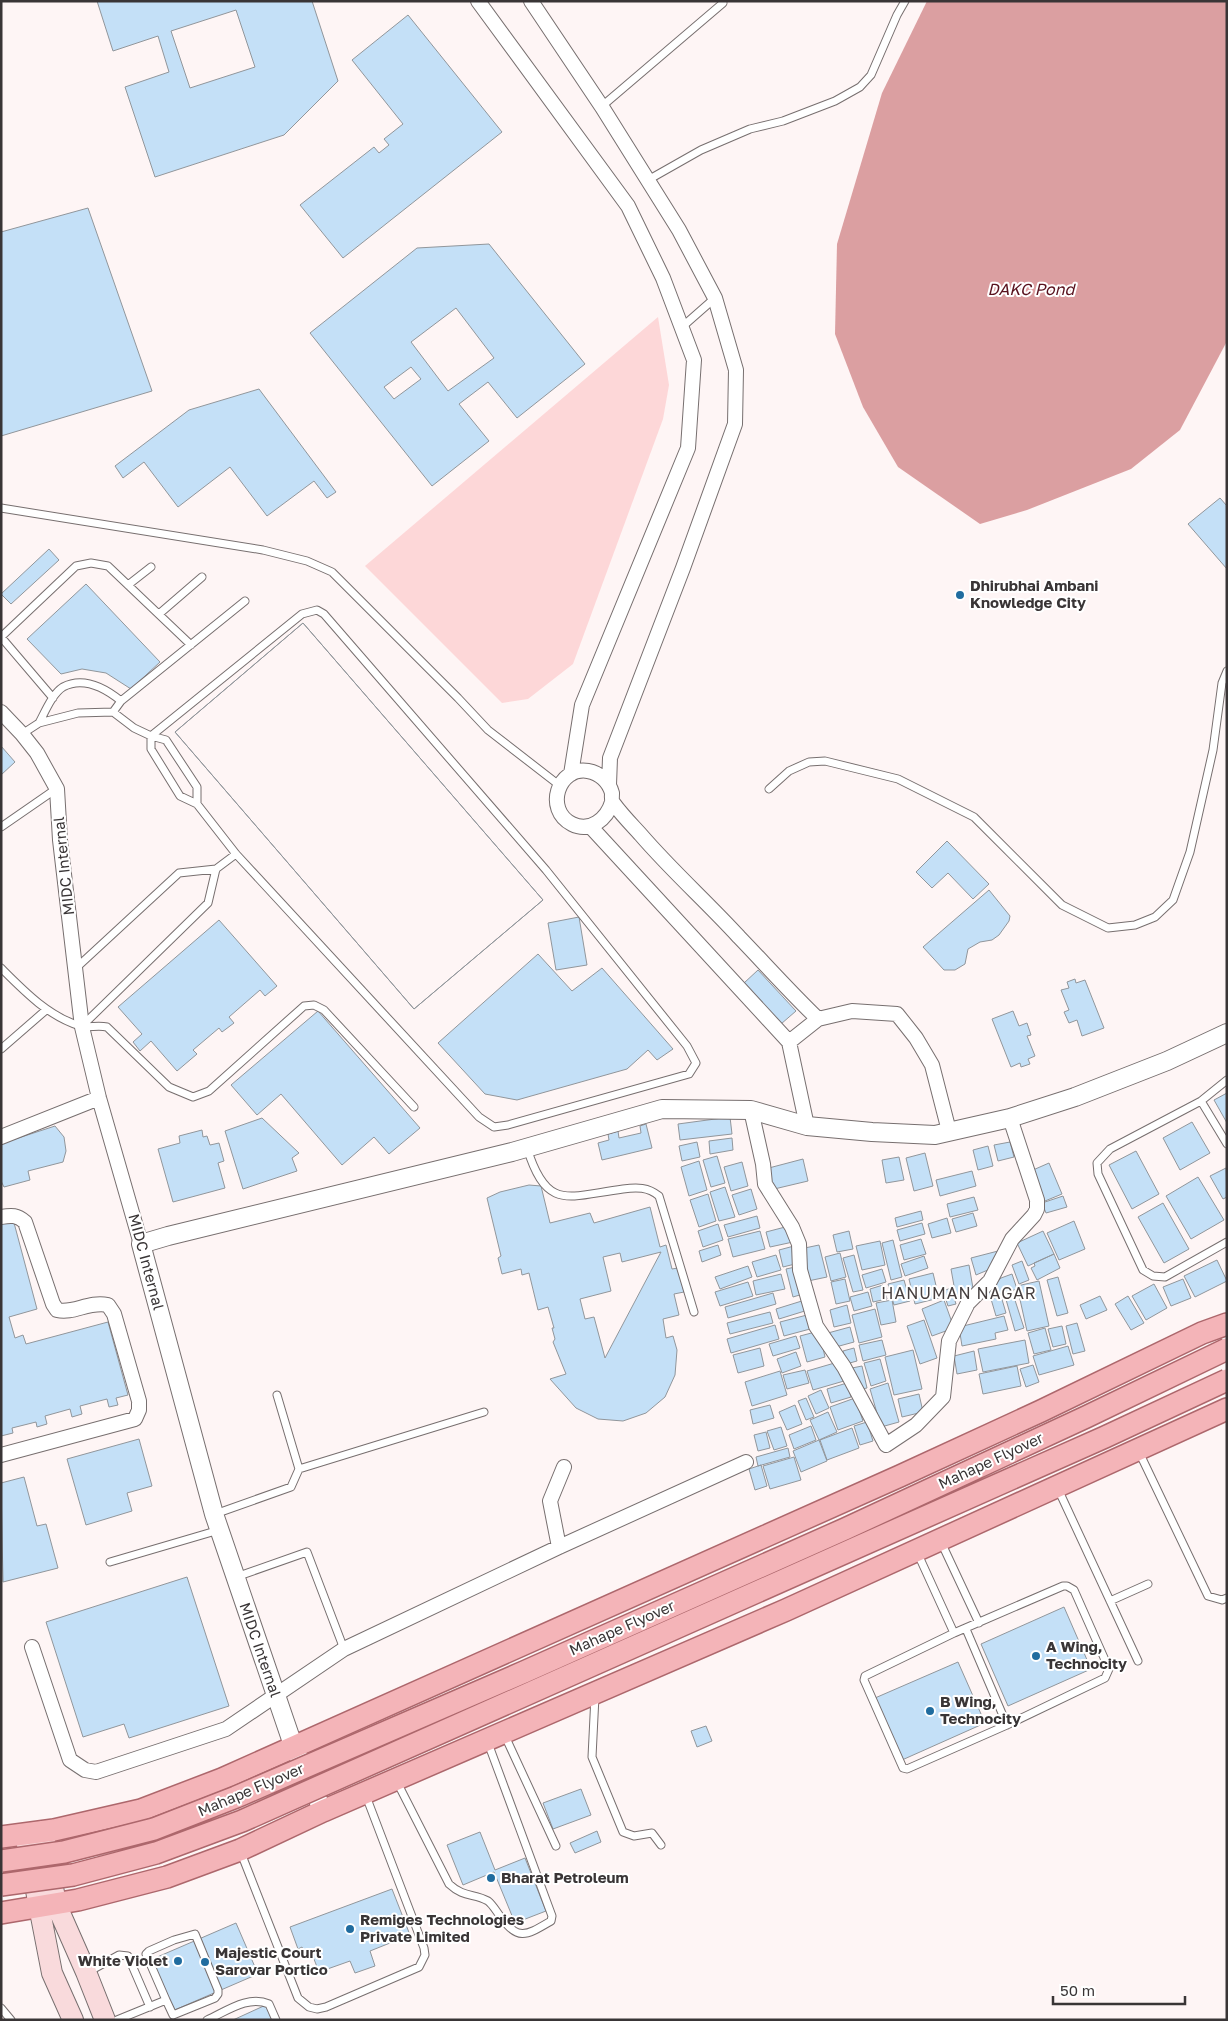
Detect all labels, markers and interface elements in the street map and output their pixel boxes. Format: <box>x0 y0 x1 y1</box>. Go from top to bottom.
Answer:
water label: DAKC Pond <box>988 279 1077 299</box>
place label: Dhirubhai Ambani Knowledge City <box>970 576 1098 611</box>
marker: Dhirubhai Ambani Knowledge City <box>954 589 966 601</box>
street label: MIDC Internal <box>49 816 77 916</box>
street label: MIDC Internal <box>125 1212 169 1312</box>
district label: HANUMAN NAGAR <box>881 1283 1037 1303</box>
street label: Mahape Flyover <box>935 1428 1046 1492</box>
street label: Mahape Flyover <box>566 1596 677 1658</box>
street label: MIDC Internal <box>236 1600 286 1700</box>
place label: A Wing, Technocity <box>1046 1637 1127 1672</box>
marker: A Wing, Technocity <box>1030 1650 1042 1662</box>
place label: B Wing, Technocity <box>940 1692 1021 1727</box>
marker: B Wing, Technocity <box>924 1705 936 1717</box>
street label: Mahape Flyover <box>195 1759 307 1820</box>
place label: Bharat Petroleum <box>501 1868 629 1886</box>
marker: Bharat Petroleum <box>485 1872 497 1884</box>
place label: Remiges Technologies Private Limited <box>360 1910 524 1945</box>
marker: Remiges Technologies Private Limited <box>344 1923 356 1935</box>
place label: Majestic Court Sarovar Portico <box>215 1943 328 1978</box>
place label: White Violet <box>78 1951 168 1969</box>
marker: White Violet <box>172 1955 184 1967</box>
marker: Majestic Court Sarovar Portico <box>199 1956 211 1968</box>
scale bar <box>1053 1974 1186 2006</box>
text: 50 m <box>1060 1981 1095 1999</box>

